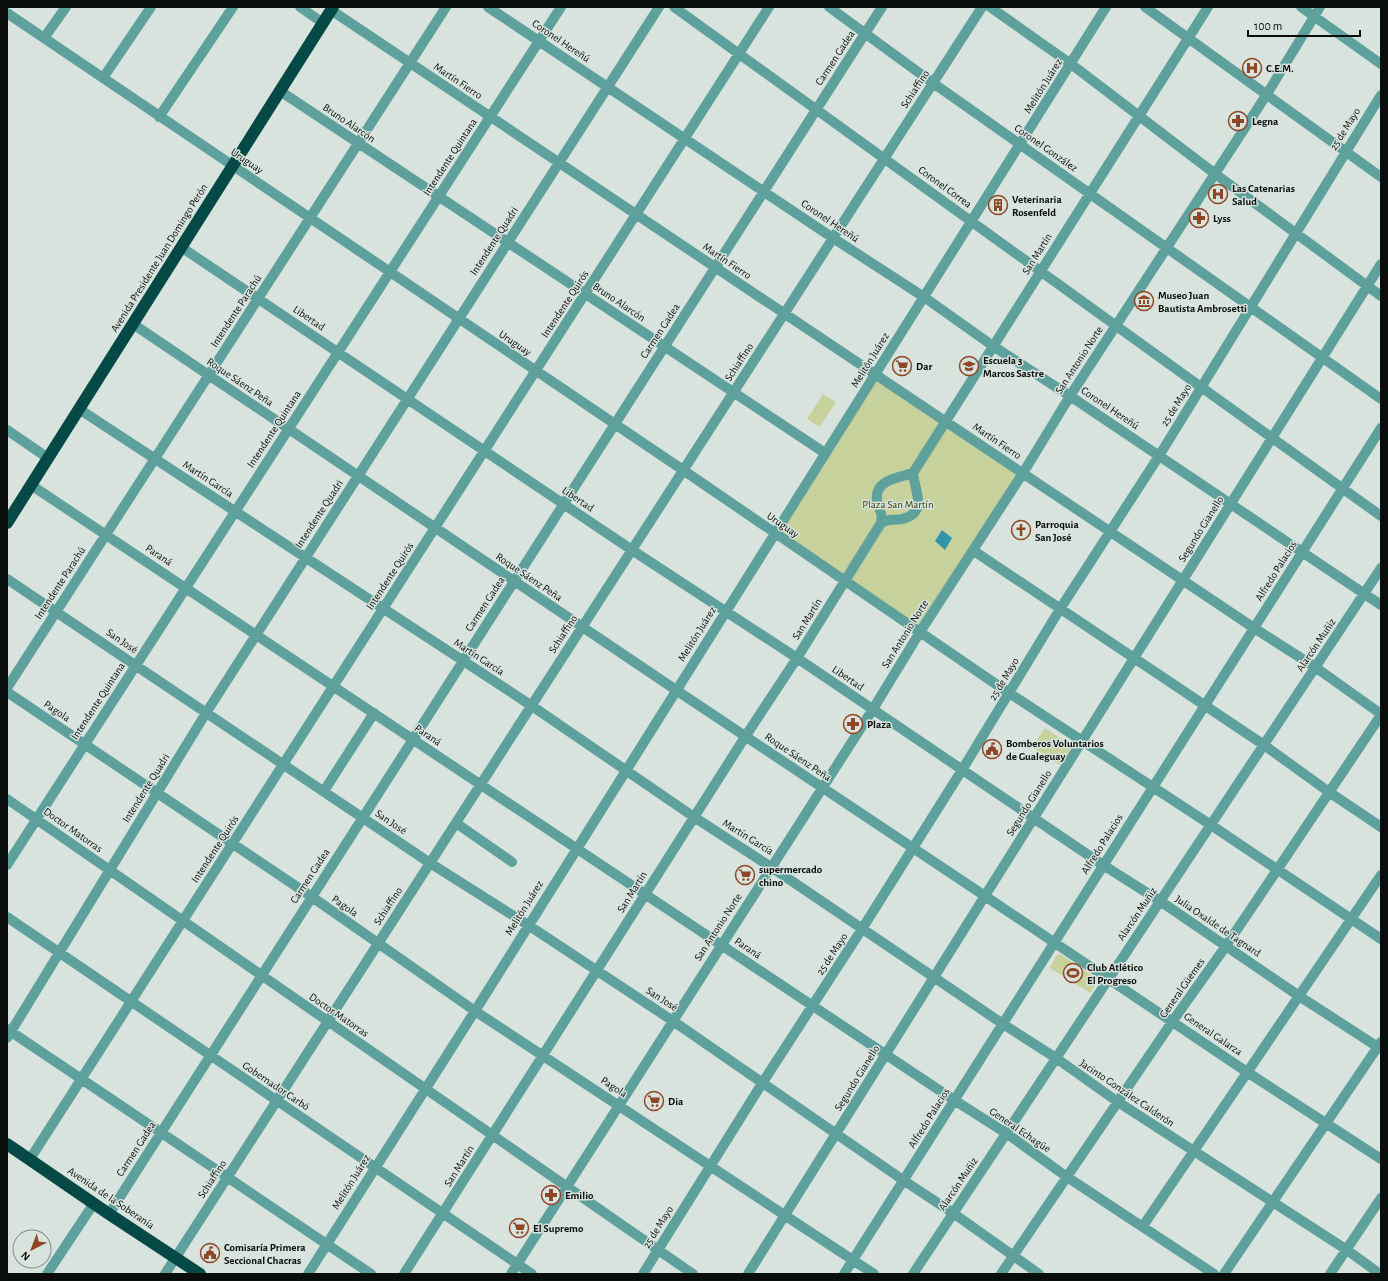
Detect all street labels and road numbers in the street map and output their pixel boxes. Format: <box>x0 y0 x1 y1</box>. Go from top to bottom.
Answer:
street label: Coronel Hereñú <box>530 18 592 65</box>
street label: Carmen Gadea <box>813 29 857 87</box>
street label: Melitón Juárez <box>1022 56 1064 115</box>
street label: Martín Fierro <box>432 61 484 101</box>
street label: Schiaffino <box>899 68 931 110</box>
street label: Bruno Alarcón <box>321 102 377 144</box>
street label: 25 de Mayo <box>1328 106 1362 152</box>
street label: Intendente Quintana <box>421 116 479 198</box>
street label: Coronel González <box>1012 122 1080 174</box>
street label: Uruguay <box>229 146 265 176</box>
street label: Coronel Correa <box>916 164 974 210</box>
street label: Avenida Presidente Juan Domingo Perón <box>109 182 209 334</box>
street label: Coronel Hereñú <box>799 198 861 245</box>
street label: Intendente Quadri <box>468 205 520 277</box>
street label: San Martín <box>1020 231 1054 277</box>
street label: Martín Fierro <box>701 241 753 281</box>
street label: Intendente Quirós <box>539 268 591 340</box>
street label: Intendente Parachú <box>209 273 264 349</box>
street label: Bruno Alarcón <box>591 281 647 323</box>
street label: Carmen Gadea <box>638 302 682 360</box>
street label: Libertad <box>291 303 327 333</box>
street label: San Antonio Norte <box>1053 324 1105 396</box>
street label: Uruguay <box>497 328 533 358</box>
street label: Melitón Juárez <box>849 330 891 389</box>
street label: Schiaffino <box>723 341 755 383</box>
street label: Roque Sáenz Peña <box>205 356 275 408</box>
street label: 25 de Mayo <box>1159 382 1193 428</box>
street label: Coronel Hereñú <box>1079 385 1141 432</box>
street label: Intendente Quintana <box>245 388 303 470</box>
street label: Martín Fierro <box>971 421 1023 461</box>
street label: Martín García <box>181 459 235 499</box>
street label: Intendente Quadri <box>293 478 345 550</box>
street label: Libertad <box>560 484 596 514</box>
street label: Segundo Gianello <box>1176 494 1226 564</box>
street label: Uruguay <box>765 510 801 540</box>
street label: Alfredo Palacios <box>1253 539 1299 603</box>
street label: Intendente Quirós <box>364 540 416 612</box>
street label: Paraná <box>144 542 174 568</box>
street label: Intendente Parachú <box>33 545 88 621</box>
street label: Roque Sáenz Peña <box>494 551 564 603</box>
street label: Carmen Gadea <box>463 575 507 633</box>
street label: San Martín <box>790 596 824 642</box>
street label: San Antonio Norte <box>880 598 930 670</box>
street label: Melitón Juárez <box>676 604 718 663</box>
street label: Schiaffino <box>547 613 579 655</box>
street label: Alarcón Muñiz <box>1294 616 1338 674</box>
street label: San José <box>104 627 140 655</box>
street label: Martín García <box>452 637 506 677</box>
street label: 25 de Mayo <box>987 656 1021 702</box>
street label: Intendente Quintana <box>69 660 127 742</box>
street label: Libertad <box>830 663 866 693</box>
street label: Pagola <box>42 698 72 724</box>
street label: Paraná <box>413 722 443 748</box>
street label: Roque Sáenz Peña <box>763 731 833 783</box>
street label: Intendente Quadri <box>120 752 172 824</box>
street label: Segundo Gianello <box>1004 768 1054 838</box>
street label: Doctor Matorras <box>42 806 104 854</box>
street label: San José <box>373 808 409 836</box>
street label: Alfredo Palacios <box>1079 812 1125 876</box>
street label: Intendente Quirós <box>189 813 241 885</box>
street label: Martín García <box>721 817 775 857</box>
street label: Carmen Gadea <box>288 847 332 905</box>
street label: San Martín <box>615 869 649 915</box>
street label: Melitón Juárez <box>503 878 545 937</box>
street label: Schiaffino <box>372 885 404 927</box>
street label: Alarcón Muñiz <box>1115 885 1159 943</box>
street label: San Antonio Norte <box>692 891 744 963</box>
street label: Pagola <box>330 893 360 919</box>
street label: Julia Oxalde de Tagnard <box>1173 893 1263 959</box>
street label: 25 de Mayo <box>814 931 850 977</box>
street label: Paraná <box>733 935 763 961</box>
street label: General Güemes <box>1157 956 1207 1020</box>
street label: San José <box>644 985 680 1013</box>
street label: Doctor Matorras <box>307 991 371 1039</box>
street label: General Galarza <box>1182 1011 1244 1057</box>
street label: Segundo Gianello <box>832 1043 882 1113</box>
street label: Jacinto González Calderón <box>1078 1057 1176 1129</box>
street label: Gobernador Carbó <box>240 1059 312 1113</box>
street label: Pagola <box>599 1074 629 1100</box>
street label: Alfredo Palacios <box>906 1086 952 1150</box>
street label: General Echagüe <box>987 1105 1053 1155</box>
street label: Carmen Gadea <box>114 1120 158 1178</box>
street label: San Martín <box>442 1143 476 1189</box>
street label: Melitón Juárez <box>330 1152 372 1211</box>
street label: Alarcón Muñiz <box>936 1155 980 1213</box>
street label: Schiaffino <box>196 1158 228 1200</box>
street label: Avenida de la Soberanía <box>66 1165 156 1231</box>
street label: 25 de Mayo <box>641 1204 675 1250</box>

